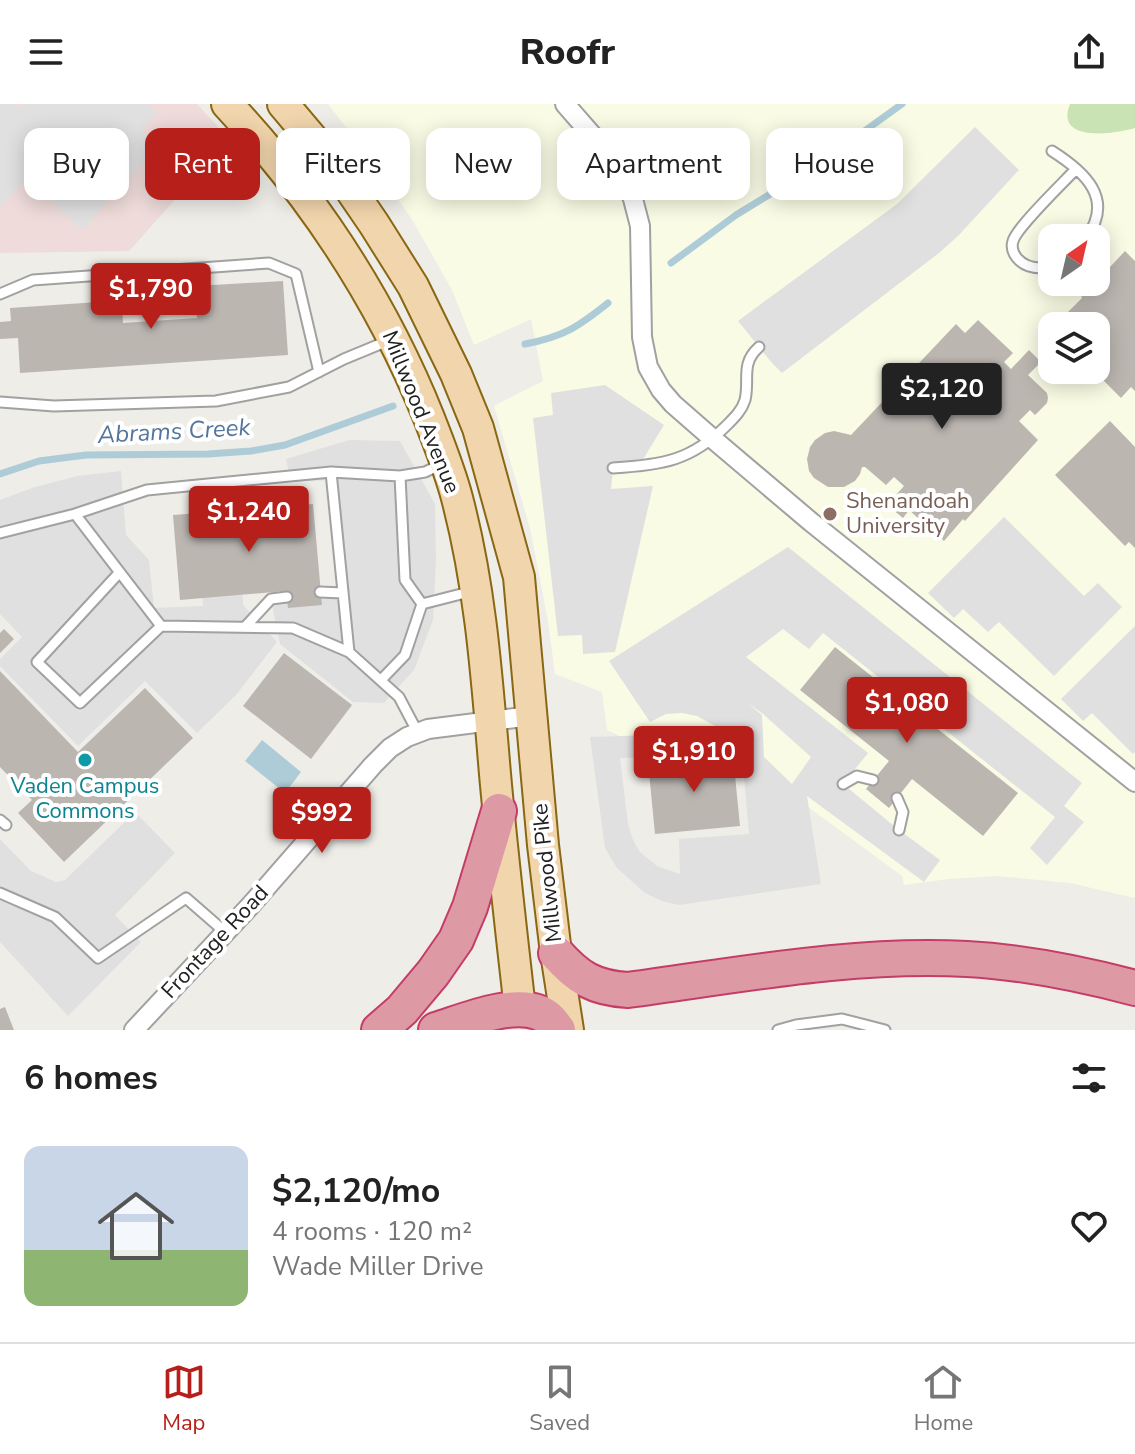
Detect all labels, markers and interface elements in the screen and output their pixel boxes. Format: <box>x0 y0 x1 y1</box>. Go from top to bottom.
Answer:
text: Roofr <box>520 28 615 77</box>
icon: menu <box>24 30 68 74</box>
icon: share <box>1067 30 1111 74</box>
chip: Buy <box>24 128 129 200</box>
chip: Rent <box>145 128 260 200</box>
chip: Filters <box>276 128 410 200</box>
chip: New <box>426 128 541 200</box>
chip: Apartment <box>557 128 750 200</box>
chip: House <box>766 128 903 200</box>
north arrow <box>1038 224 1110 296</box>
map controls <box>1038 224 1110 384</box>
pin: $1,790 <box>86 263 216 331</box>
text: $1,790 <box>109 271 193 306</box>
button: layers <box>1038 312 1110 384</box>
street label: Millwood Avenue <box>375 326 467 498</box>
pin: $2,120 <box>877 363 1007 431</box>
text: $2,120 <box>900 371 984 406</box>
water label: Abrams Creek <box>96 411 252 451</box>
pin: $1,240 <box>184 486 314 554</box>
place label: Shenandoah University <box>846 486 970 541</box>
text: $1,240 <box>207 494 291 529</box>
marker: Shenandoah University <box>821 505 839 523</box>
pin: $1,080 <box>842 677 972 745</box>
text: $1,080 <box>865 685 949 720</box>
pin: $1,910 <box>629 726 759 794</box>
text: $1,910 <box>652 734 736 769</box>
marker: Vaden Campus Commons <box>76 751 94 769</box>
place label: Vaden Campus Commons <box>10 771 159 826</box>
pin: $992 <box>275 787 369 855</box>
text: $992 <box>291 795 353 830</box>
street label: Millwood Pike <box>525 802 569 944</box>
street label: Frontage Road <box>155 879 275 1005</box>
text: 6 homes <box>24 1055 158 1101</box>
icon: filters <box>1067 1056 1111 1100</box>
text: $2,120/mo <box>272 1168 440 1214</box>
icon: home <box>88 1178 184 1274</box>
icon: heart <box>1067 1204 1111 1248</box>
text: 4 rooms · 120 m² <box>272 1214 472 1249</box>
text: Wade Miller Drive <box>272 1249 484 1284</box>
tab: Map <box>162 1360 206 1438</box>
tab: Saved <box>529 1360 590 1438</box>
tab: Home <box>914 1360 973 1438</box>

